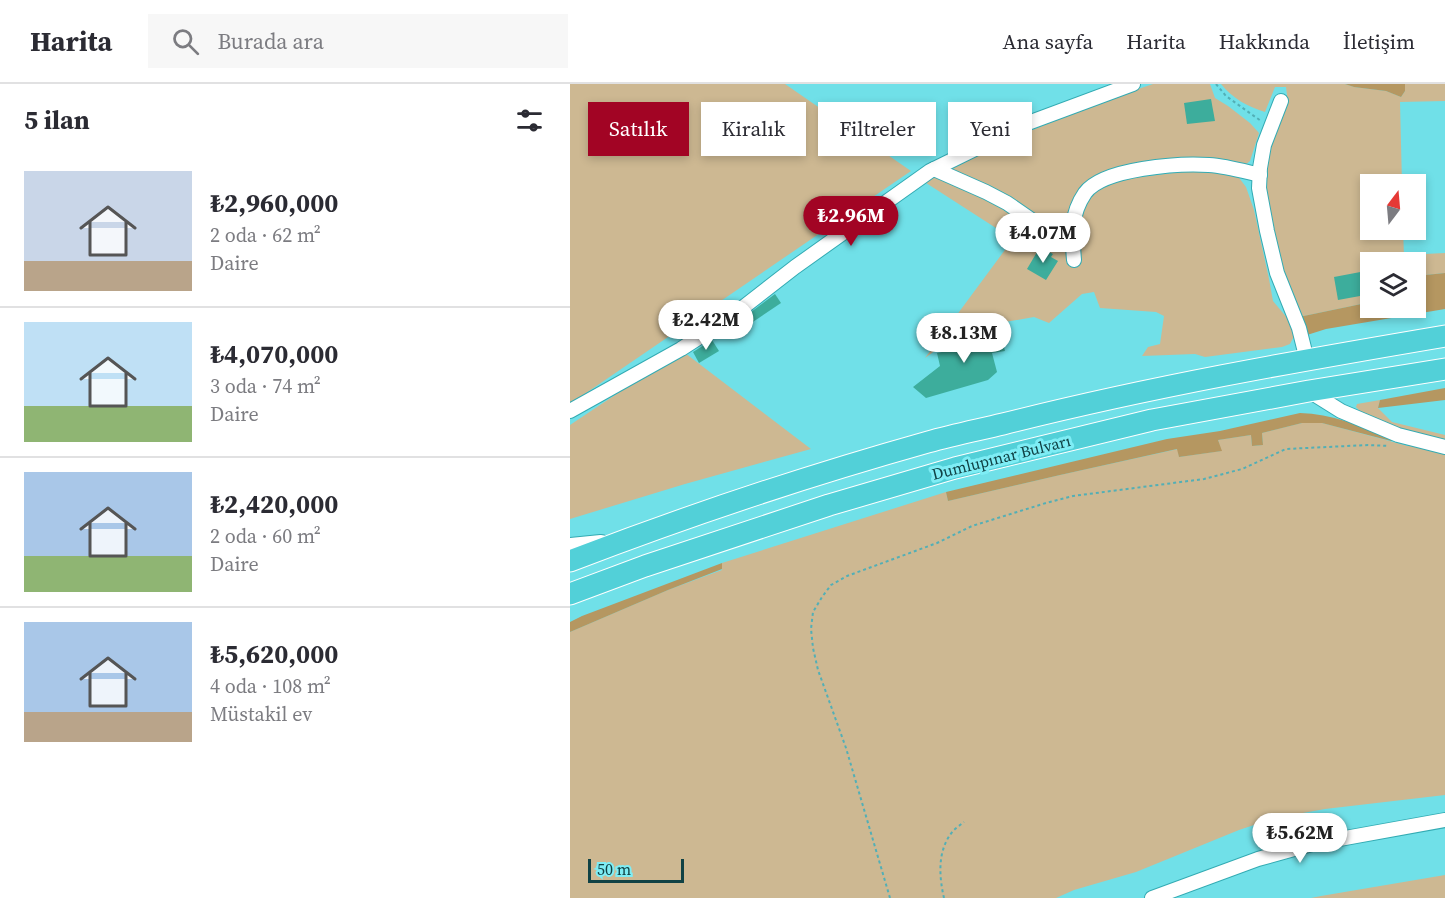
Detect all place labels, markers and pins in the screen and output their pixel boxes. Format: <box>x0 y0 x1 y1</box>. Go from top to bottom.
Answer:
pin: ₺2.96M <box>802 196 900 247</box>
pin: ₺4.07M <box>994 213 1092 264</box>
pin: ₺2.42M <box>657 300 755 351</box>
pin: ₺8.13M <box>915 313 1013 364</box>
pin: ₺5.62M <box>1251 813 1349 864</box>

